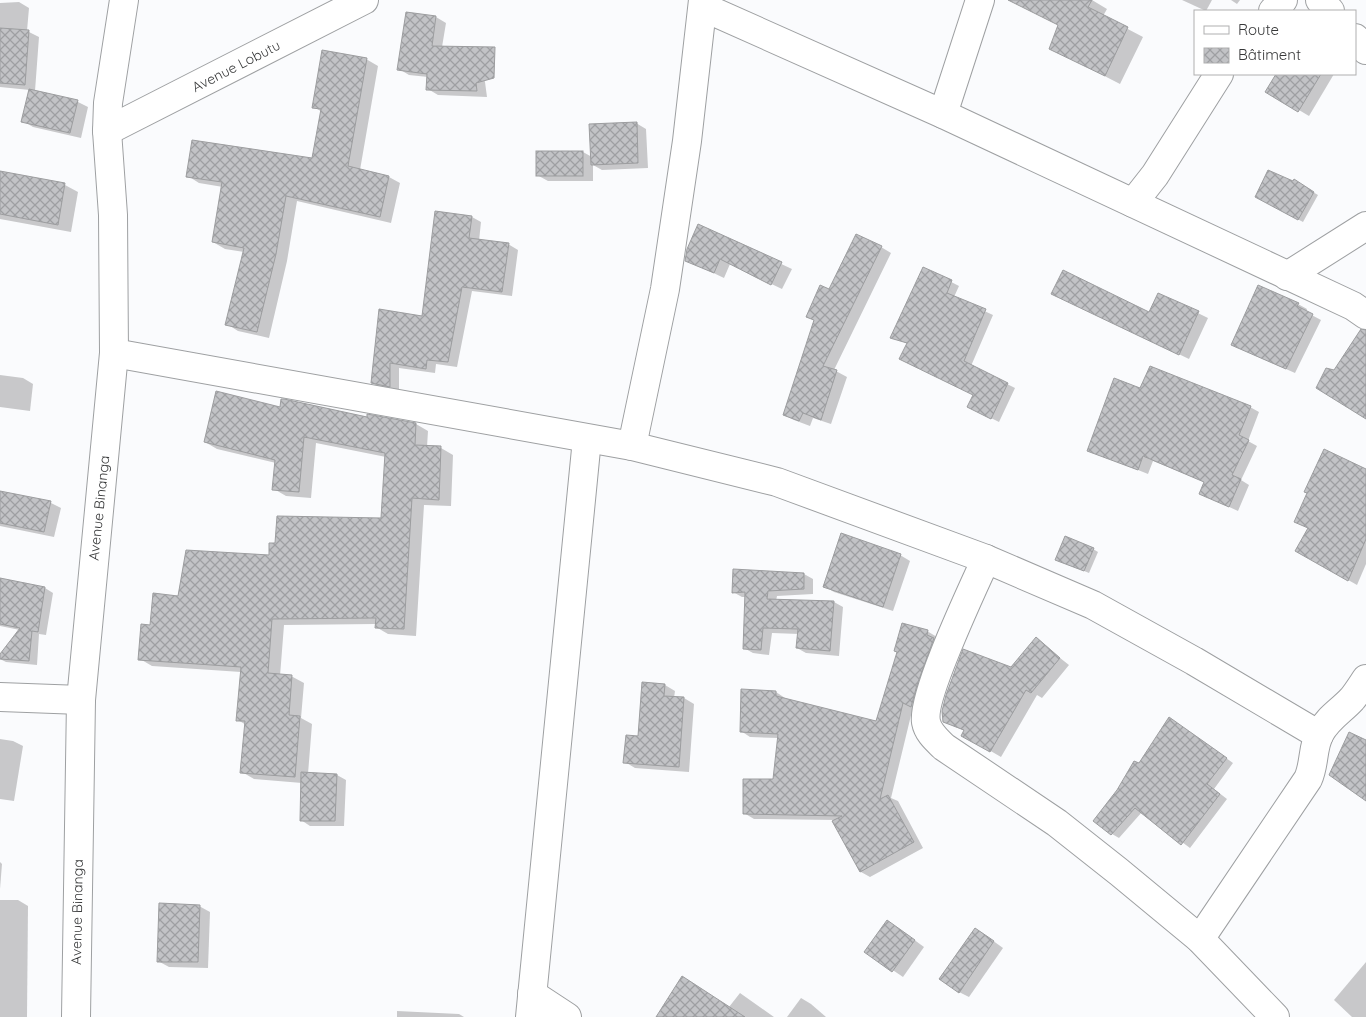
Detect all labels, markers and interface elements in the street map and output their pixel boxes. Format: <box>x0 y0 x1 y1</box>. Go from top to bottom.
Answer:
legend <box>1194 10 1356 75</box>
text: Route <box>1238 20 1279 39</box>
street label: Avenue Lobutu <box>189 36 283 96</box>
text: Bâtiment <box>1238 45 1301 64</box>
street label: Avenue Binanga <box>85 455 113 561</box>
street label: Avenue Binanga <box>67 859 87 965</box>

